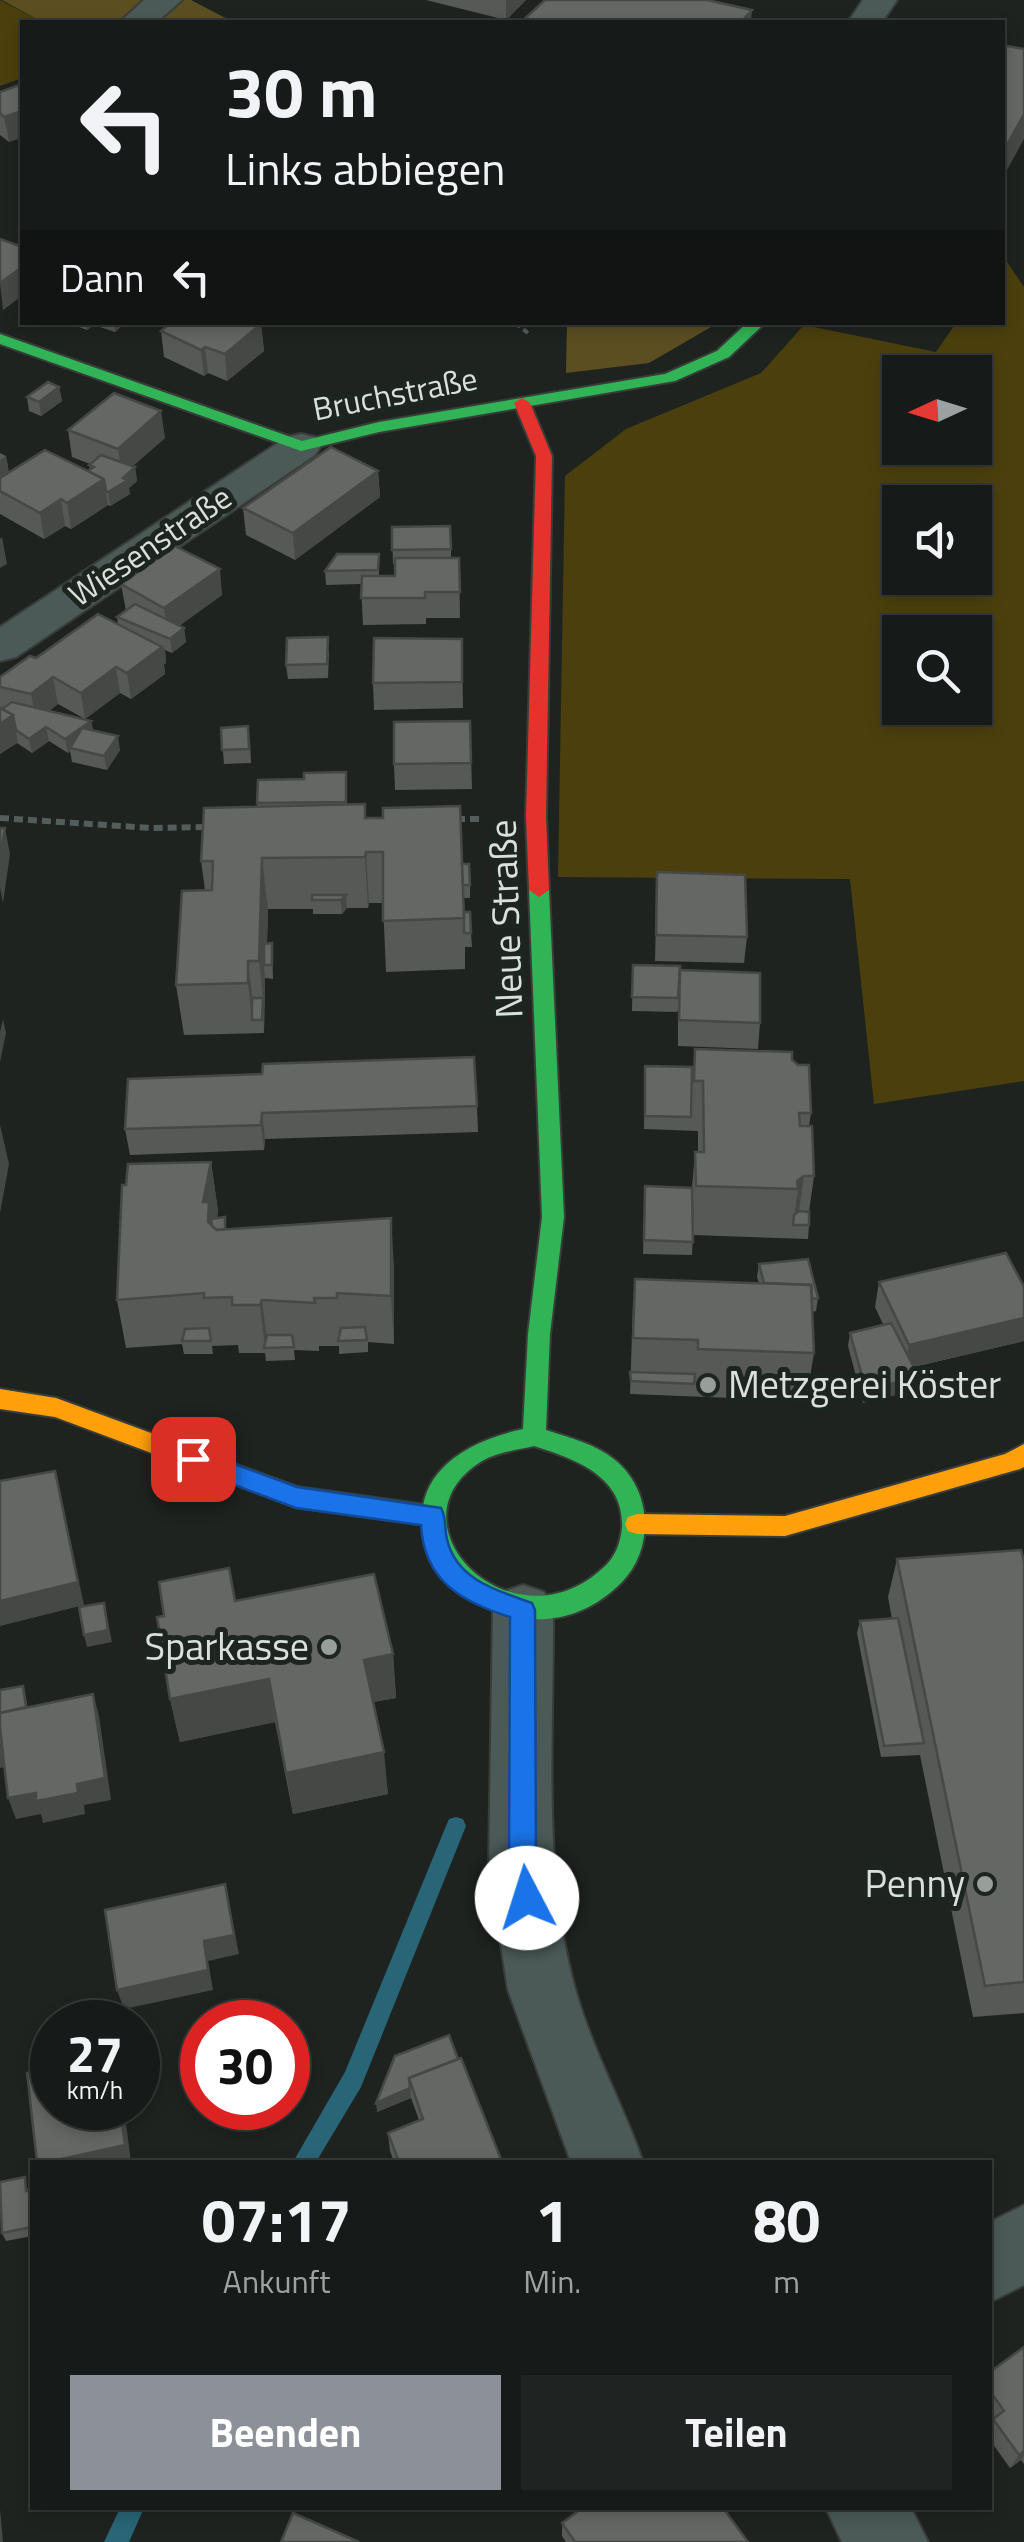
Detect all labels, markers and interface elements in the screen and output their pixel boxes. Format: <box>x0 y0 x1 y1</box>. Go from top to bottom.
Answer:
text: 30 m <box>225 38 378 144</box>
icon: left <box>60 60 190 190</box>
text: Links abbiegen <box>225 134 505 202</box>
text: Dann <box>60 249 144 307</box>
icon: left <box>164 250 219 305</box>
street label: Bruchstraße <box>308 354 481 432</box>
north arrow <box>882 355 992 465</box>
map controls <box>882 355 992 725</box>
street label: Wiesenstraße <box>58 473 241 617</box>
button: sound <box>882 485 992 595</box>
button: search <box>882 615 992 725</box>
street label: Neue Straße <box>473 818 537 1020</box>
place label: Metzgerei Köster <box>728 1355 1001 1413</box>
marker: Metzgerei Köster <box>697 1374 719 1396</box>
pin <box>151 1417 236 1502</box>
icon: arrive <box>166 1432 221 1487</box>
place label: Sparkasse <box>145 1617 309 1675</box>
marker: Sparkasse <box>318 1636 340 1658</box>
position arrow <box>475 1846 579 1950</box>
place label: Penny <box>864 1854 965 1912</box>
marker: Penny <box>974 1873 996 1895</box>
speed limit sign: 30 <box>180 2000 310 2130</box>
text: 27 <box>67 2015 123 2091</box>
text: km/h <box>67 2071 123 2109</box>
text: 07:17 <box>202 2174 352 2265</box>
text: 1 <box>535 2174 569 2265</box>
text: 80 <box>753 2174 820 2265</box>
text: Ankunft <box>223 2257 330 2305</box>
text: Min. <box>523 2257 581 2305</box>
text: m <box>773 2257 800 2305</box>
button: Beenden <box>70 2375 501 2490</box>
button: Teilen <box>521 2375 952 2490</box>

